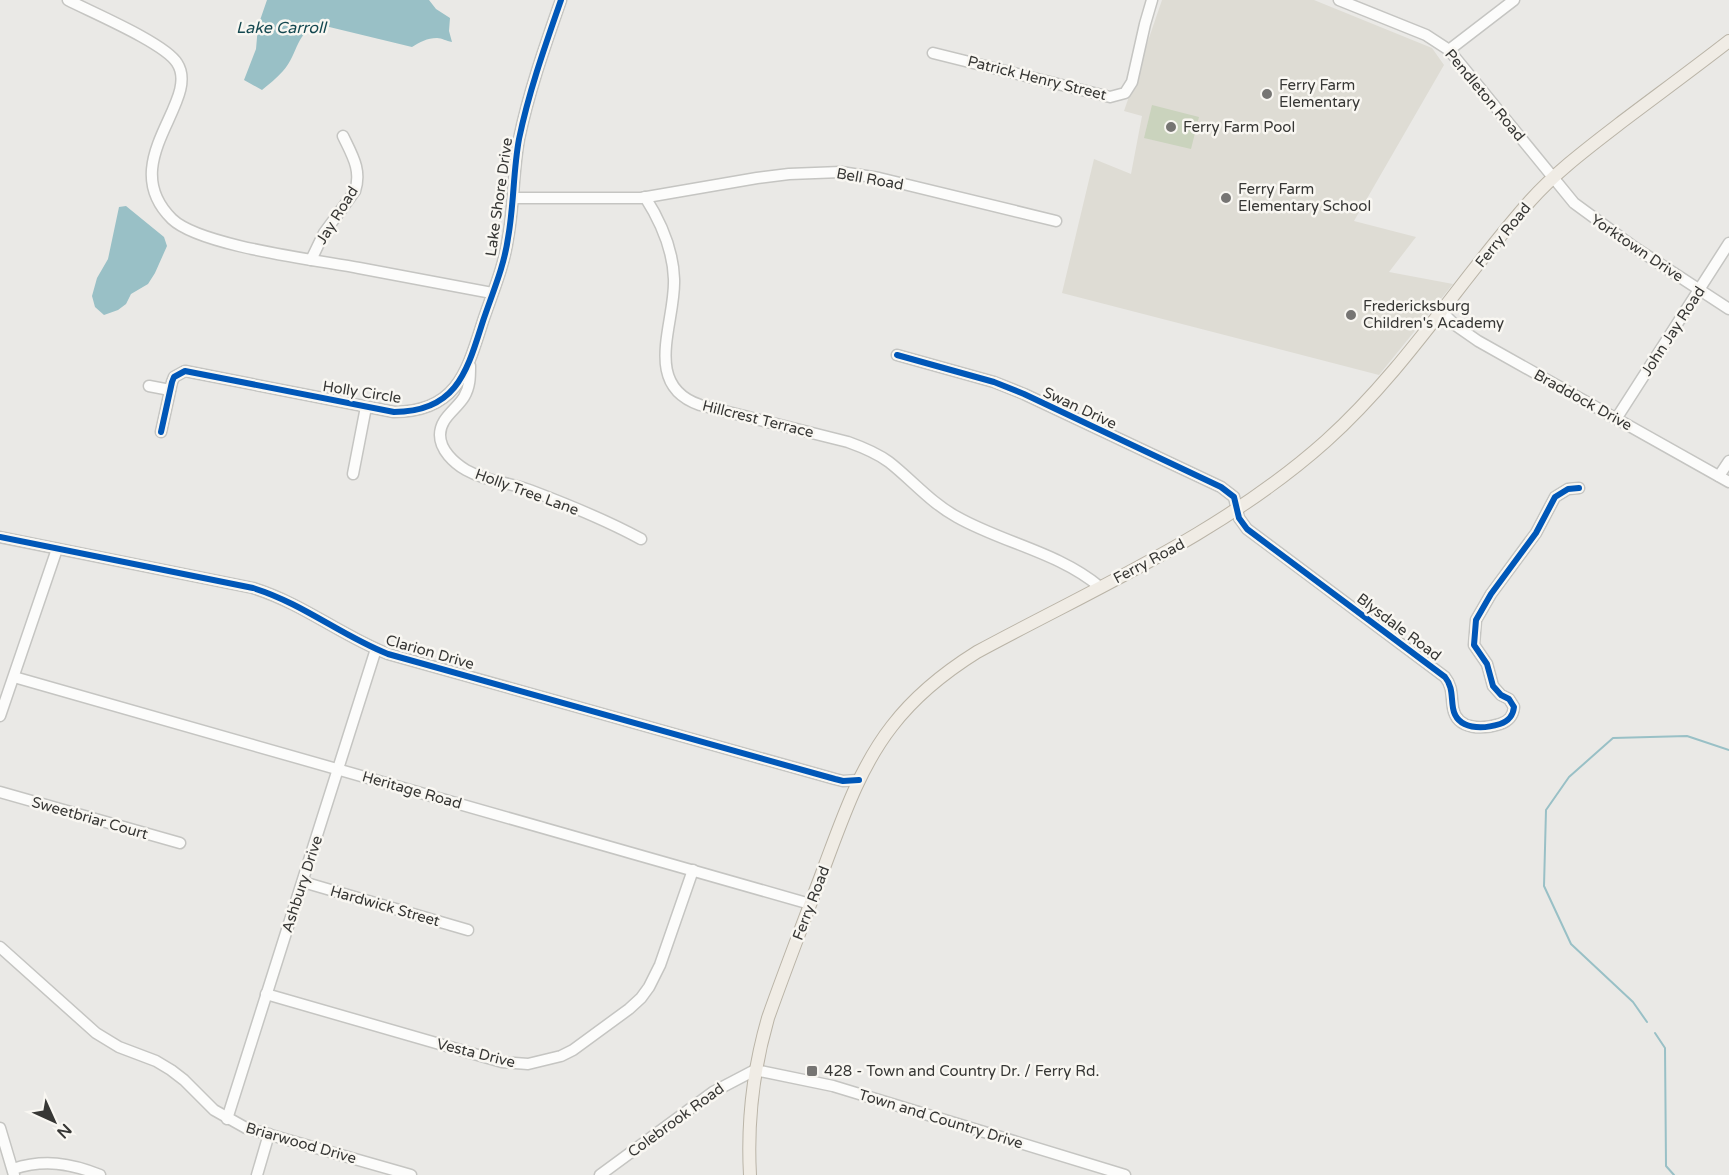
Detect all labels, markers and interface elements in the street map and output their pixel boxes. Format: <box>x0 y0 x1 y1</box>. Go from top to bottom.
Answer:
water label: Lake Carroll <box>236 18 328 38</box>
street label: Pendleton Road <box>1441 45 1529 145</box>
street label: Patrick Henry Street <box>966 52 1109 104</box>
place label: Ferry Farm Elementary <box>1279 76 1360 111</box>
marker: Ferry Farm Elementary <box>1260 87 1274 101</box>
place label: Ferry Farm Pool <box>1183 118 1295 136</box>
marker: Ferry Farm Pool <box>1164 120 1178 134</box>
street label: Lake Shore Drive <box>482 136 516 258</box>
street label: Bell Road <box>835 164 905 194</box>
place label: Ferry Farm Elementary School <box>1238 180 1371 215</box>
street label: Jay Road <box>312 183 362 247</box>
marker: Ferry Farm Elementary School <box>1219 191 1233 205</box>
street label: Ferry Road <box>1471 199 1535 271</box>
street label: Yorktown Drive <box>1587 210 1687 286</box>
street label: John Jay Road <box>1637 283 1709 379</box>
place label: Fredericksburg Children's Academy <box>1363 297 1504 332</box>
marker: Fredericksburg Children's Academy <box>1344 308 1358 322</box>
street label: Braddock Drive <box>1531 366 1635 434</box>
street label: Holly Circle <box>321 377 403 407</box>
street label: Swan Drive <box>1040 383 1120 433</box>
street label: Hillcrest Terrace <box>700 396 816 442</box>
street label: Holly Tree Lane <box>473 465 581 519</box>
street label: Ferry Road <box>1110 535 1188 587</box>
street label: Blysdale Road <box>1353 589 1445 665</box>
street label: Clarion Drive <box>384 631 476 673</box>
street label: Heritage Road <box>360 767 464 813</box>
street label: Sweetbriar Court <box>30 793 150 843</box>
street label: Ashbury Drive <box>278 833 326 935</box>
street label: Ferry Road <box>789 863 833 943</box>
street label: Hardwick Street <box>328 882 442 930</box>
street label: Vesta Drive <box>435 1035 517 1071</box>
place label: 428 - Town and Country Dr. / Ferry Rd. <box>824 1062 1099 1080</box>
marker: 428 - Town and Country Dr. / Ferry Rd. <box>805 1064 819 1078</box>
street label: Colebrook Road <box>624 1079 728 1161</box>
street label: Town and Country Drive <box>857 1085 1025 1153</box>
north arrow <box>24 1091 84 1151</box>
text: N <box>52 1119 76 1143</box>
street label: Briarwood Drive <box>244 1119 358 1167</box>

